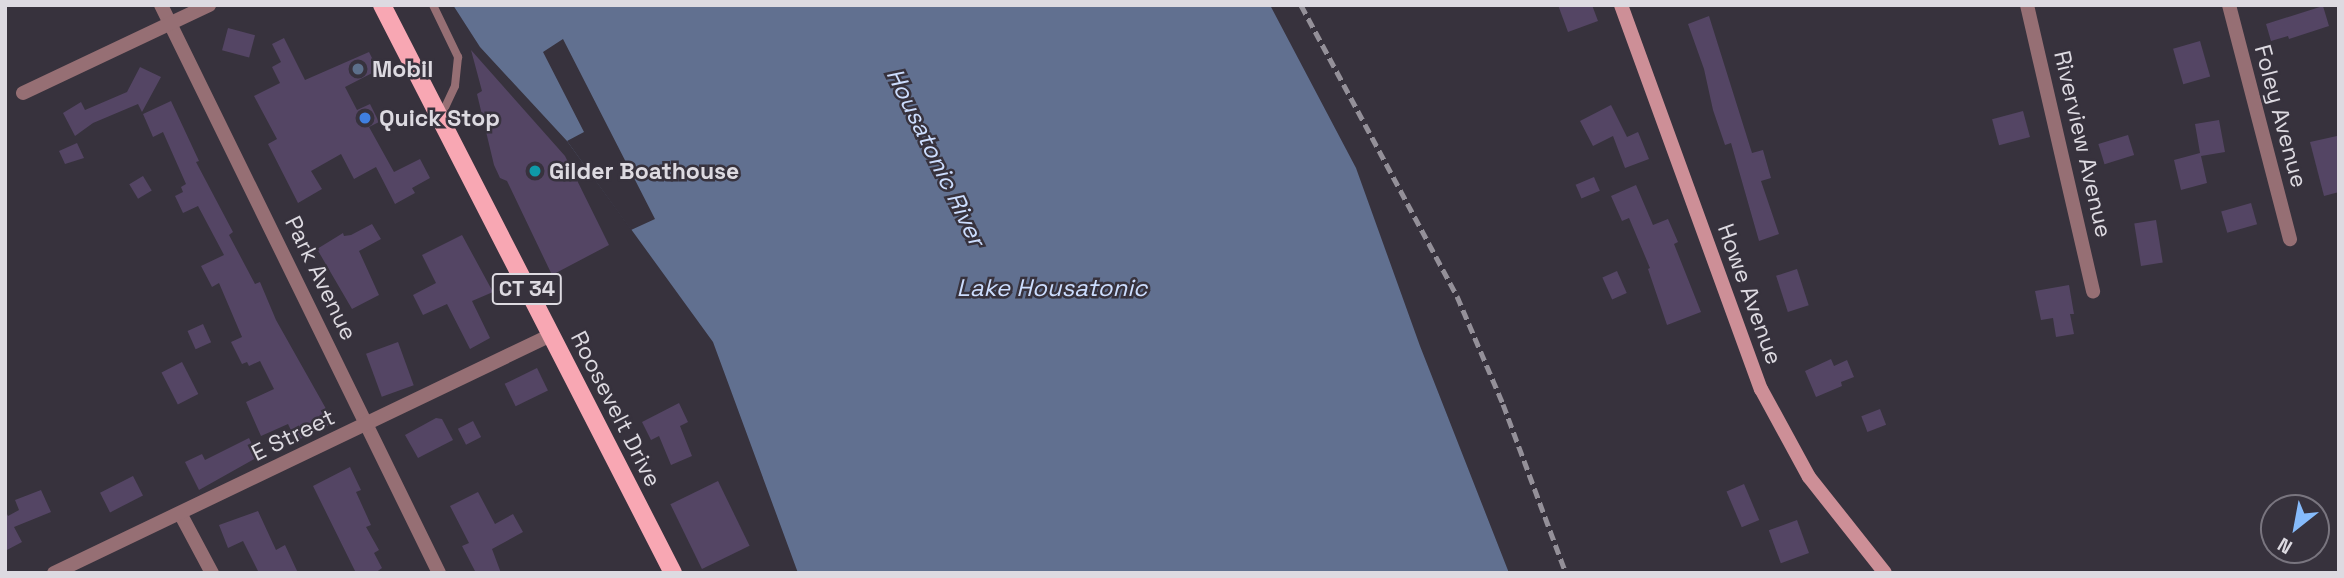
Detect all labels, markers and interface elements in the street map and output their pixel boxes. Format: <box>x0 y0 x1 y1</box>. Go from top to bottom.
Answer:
street label: Foley Avenue <box>2249 41 2313 191</box>
street label: Riverview Avenue <box>2048 48 2118 240</box>
place label: Mobil <box>372 55 433 83</box>
marker: Mobil <box>350 61 366 77</box>
water label: Housatonic River <box>881 63 991 251</box>
place label: Quick Stop <box>379 104 500 132</box>
marker: Quick Stop <box>357 110 373 126</box>
place label: Gilder Boathouse <box>549 157 739 185</box>
marker: Gilder Boathouse <box>527 163 543 179</box>
street label: Park Avenue <box>279 211 363 345</box>
street label: Howe Avenue <box>1712 220 1788 368</box>
road number: CT 34 <box>490 272 564 306</box>
water label: Lake Housatonic <box>957 274 1147 302</box>
street label: Roosevelt Drive <box>565 327 667 491</box>
street label: E Street <box>247 403 339 467</box>
north arrow <box>2260 494 2330 564</box>
text: N <box>2273 532 2297 560</box>

